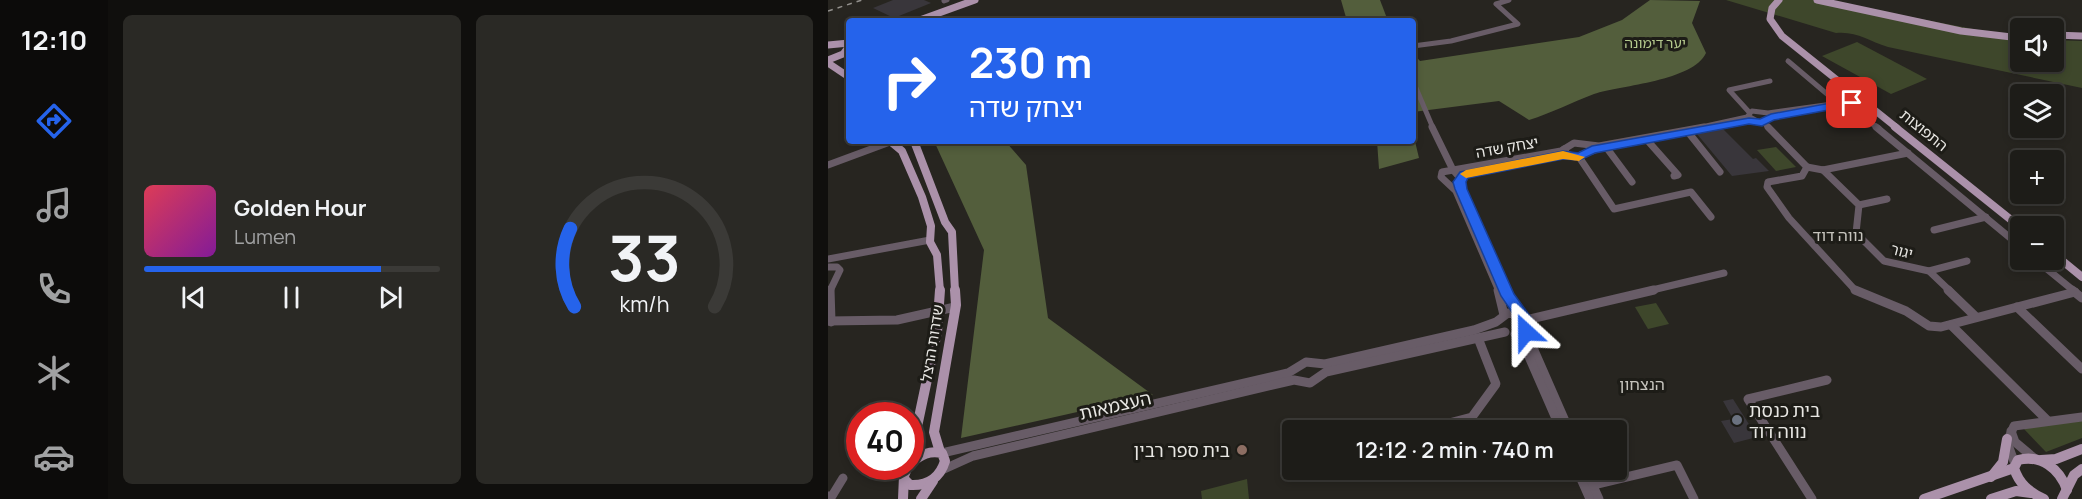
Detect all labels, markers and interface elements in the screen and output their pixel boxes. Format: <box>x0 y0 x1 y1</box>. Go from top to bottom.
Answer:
map controls <box>2010 18 2064 270</box>
button: sound <box>2010 18 2064 72</box>
text: 12:10 <box>21 21 87 58</box>
text: 230 m <box>969 33 1092 91</box>
park label: יער דימונה <box>1624 33 1686 52</box>
icon: right <box>870 42 948 120</box>
pin <box>1826 77 1877 128</box>
button: layers <box>2010 84 2064 138</box>
icon: arrive <box>1835 86 1868 119</box>
text: יצחק שדה <box>969 88 1083 125</box>
icon: directions <box>33 100 75 142</box>
street label: התפוצות <box>1896 104 1952 156</box>
street label: יצחק שדה <box>1474 131 1540 163</box>
button: + <box>2010 150 2064 204</box>
icon: music <box>33 184 75 226</box>
text: Golden Hour <box>234 193 367 223</box>
text: 33 <box>608 214 681 300</box>
button: − <box>2010 216 2064 270</box>
text: Lumen <box>234 223 296 250</box>
district label: נווה דוד <box>1812 224 1864 246</box>
street label: יגור <box>1889 238 1915 264</box>
icon: phone <box>33 268 75 310</box>
icon: previous <box>177 281 210 314</box>
icon: pause <box>275 281 308 314</box>
icon: next <box>374 281 407 314</box>
text: km/h <box>619 289 669 318</box>
position arrow <box>1494 300 1558 364</box>
street label: שדרות הרצל <box>916 303 948 383</box>
icon: climate <box>33 352 75 394</box>
district label: הנצחון <box>1619 373 1665 395</box>
street label: העצמאות <box>1077 385 1153 425</box>
place label: בית כנסת נווה דוד <box>1749 398 1820 443</box>
speed limit sign: 40 <box>846 402 924 480</box>
marker: בית כנסת נווה דוד <box>1730 413 1744 427</box>
text: 12:12 · 2 min · 740 m <box>1355 435 1554 465</box>
icon: car <box>33 436 75 478</box>
place label: בית ספר רבין <box>1133 438 1230 462</box>
marker: בית ספר רבין <box>1235 443 1249 457</box>

